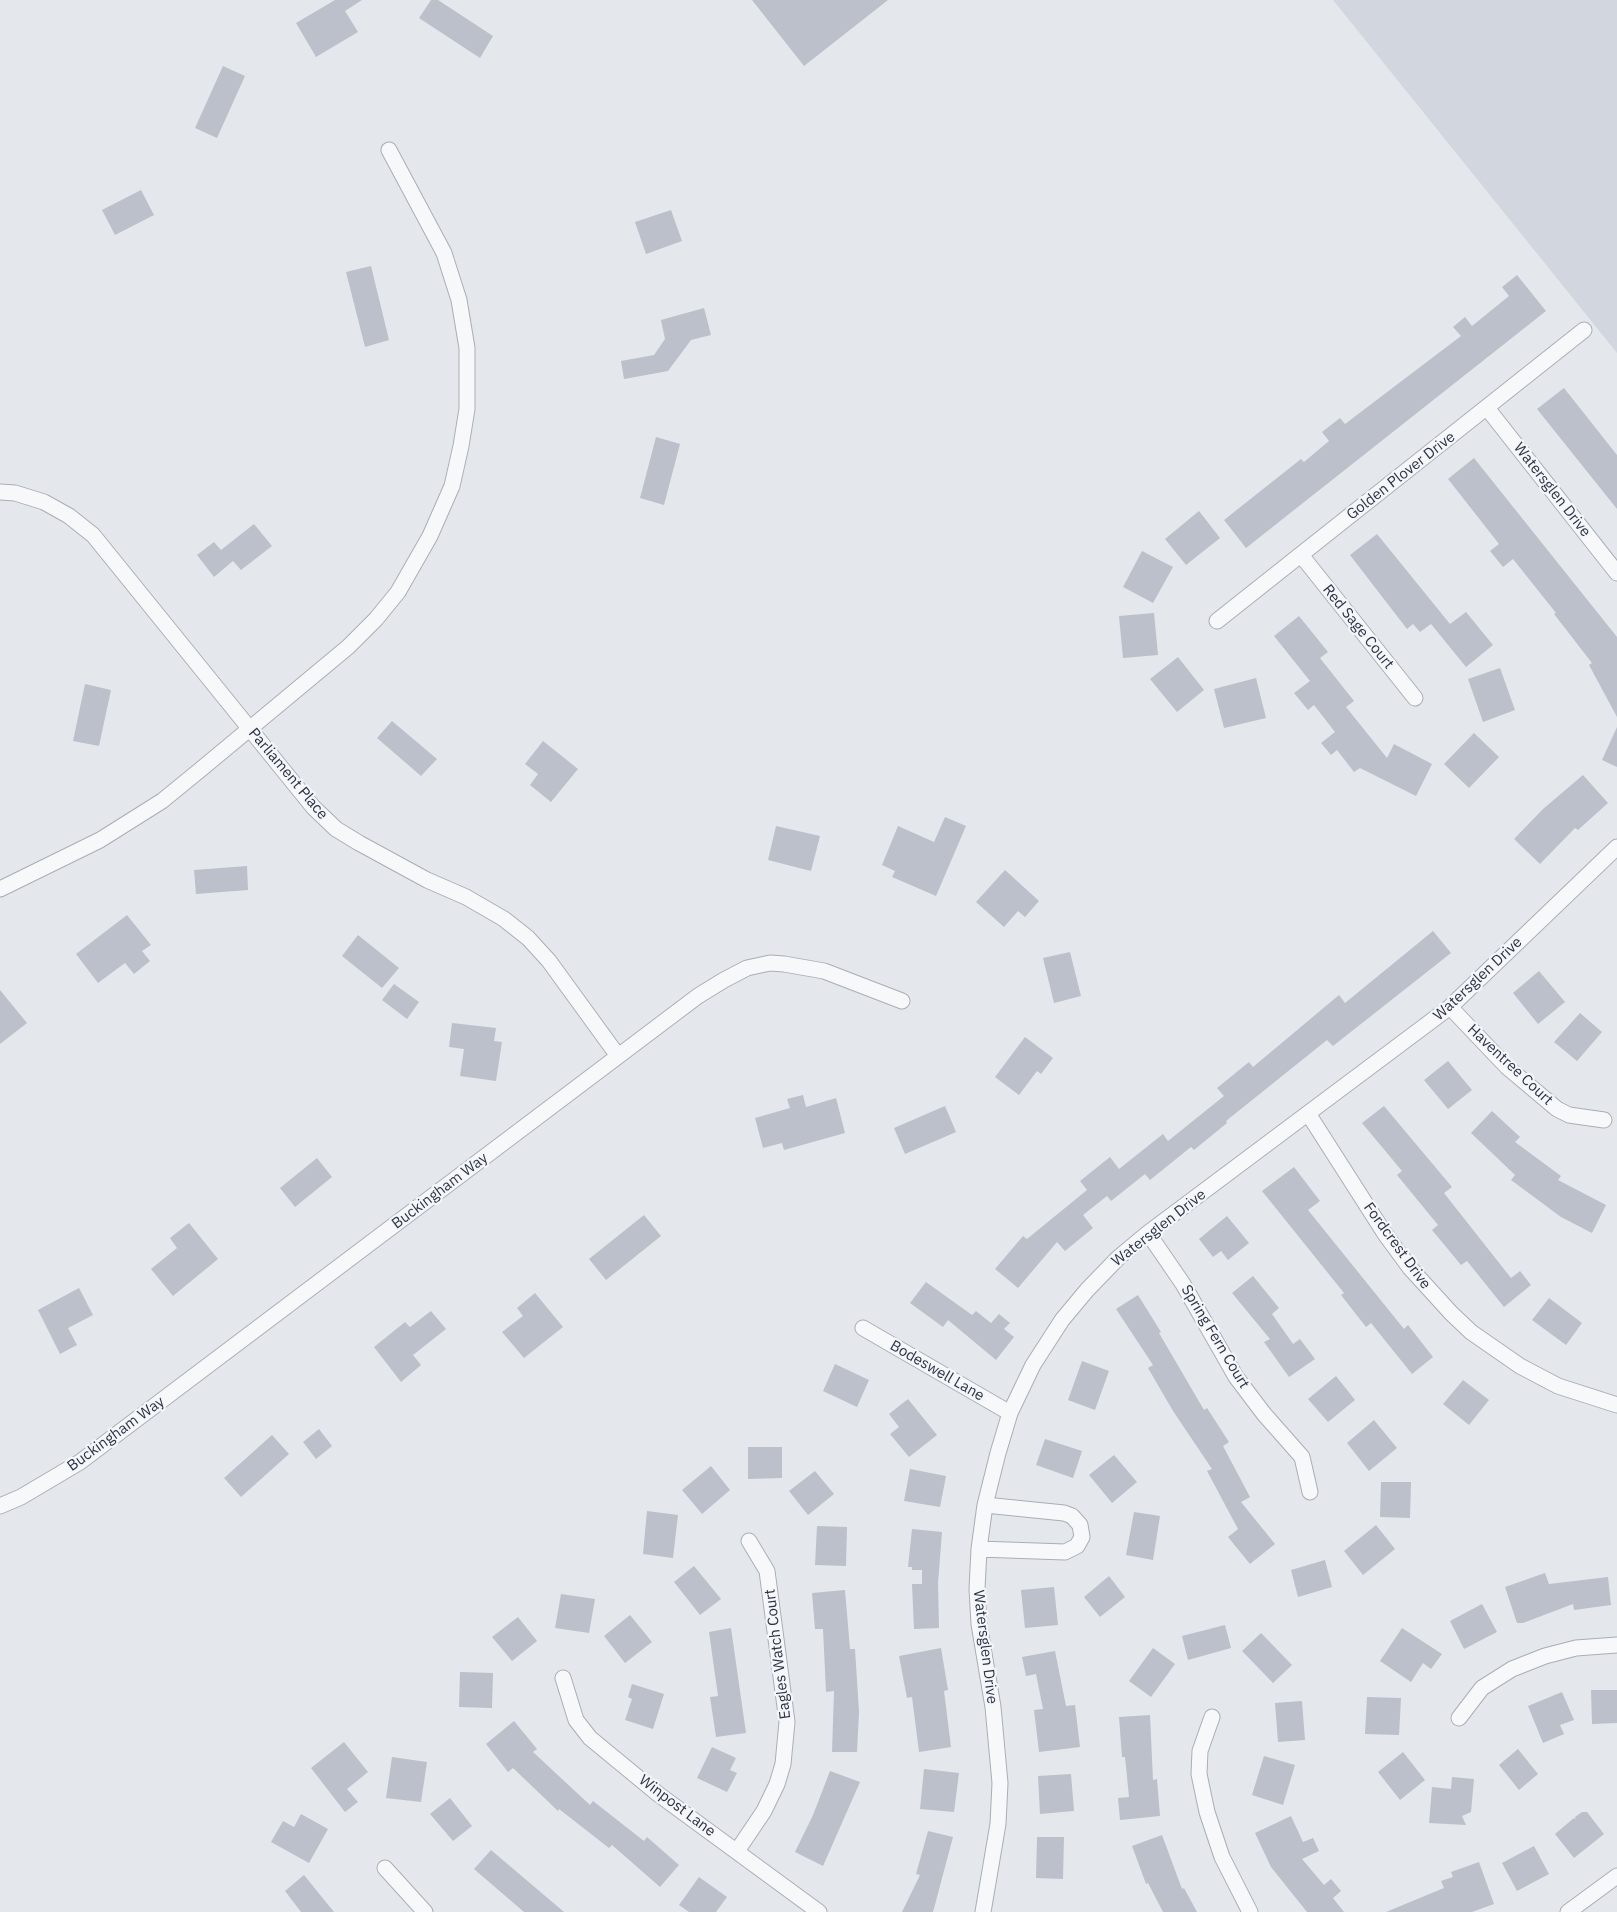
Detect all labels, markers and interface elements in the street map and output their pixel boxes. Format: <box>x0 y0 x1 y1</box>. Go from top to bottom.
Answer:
street label: Golden Plover Drive <box>1343 428 1459 524</box>
street label: Watersglen Drive <box>1510 439 1594 541</box>
street label: Red Sage Court <box>1319 581 1397 673</box>
street label: Parliament Place <box>245 725 331 823</box>
street label: Watersglen Drive <box>1430 933 1526 1025</box>
street label: Haventree Court <box>1464 1021 1556 1109</box>
street label: Buckingham Way <box>388 1149 492 1233</box>
street label: Watersglen Drive <box>1108 1186 1210 1270</box>
street label: Fordcrest Drive <box>1360 1199 1434 1293</box>
street label: Spring Fern Court <box>1177 1282 1253 1392</box>
street label: Bodeswell Lane <box>887 1337 987 1405</box>
street label: Buckingham Way <box>64 1393 168 1475</box>
street label: Eagles Watch Court <box>761 1588 795 1720</box>
street label: Watersglen Drive <box>969 1589 1001 1705</box>
street label: Winpost Lane <box>635 1771 719 1841</box>

